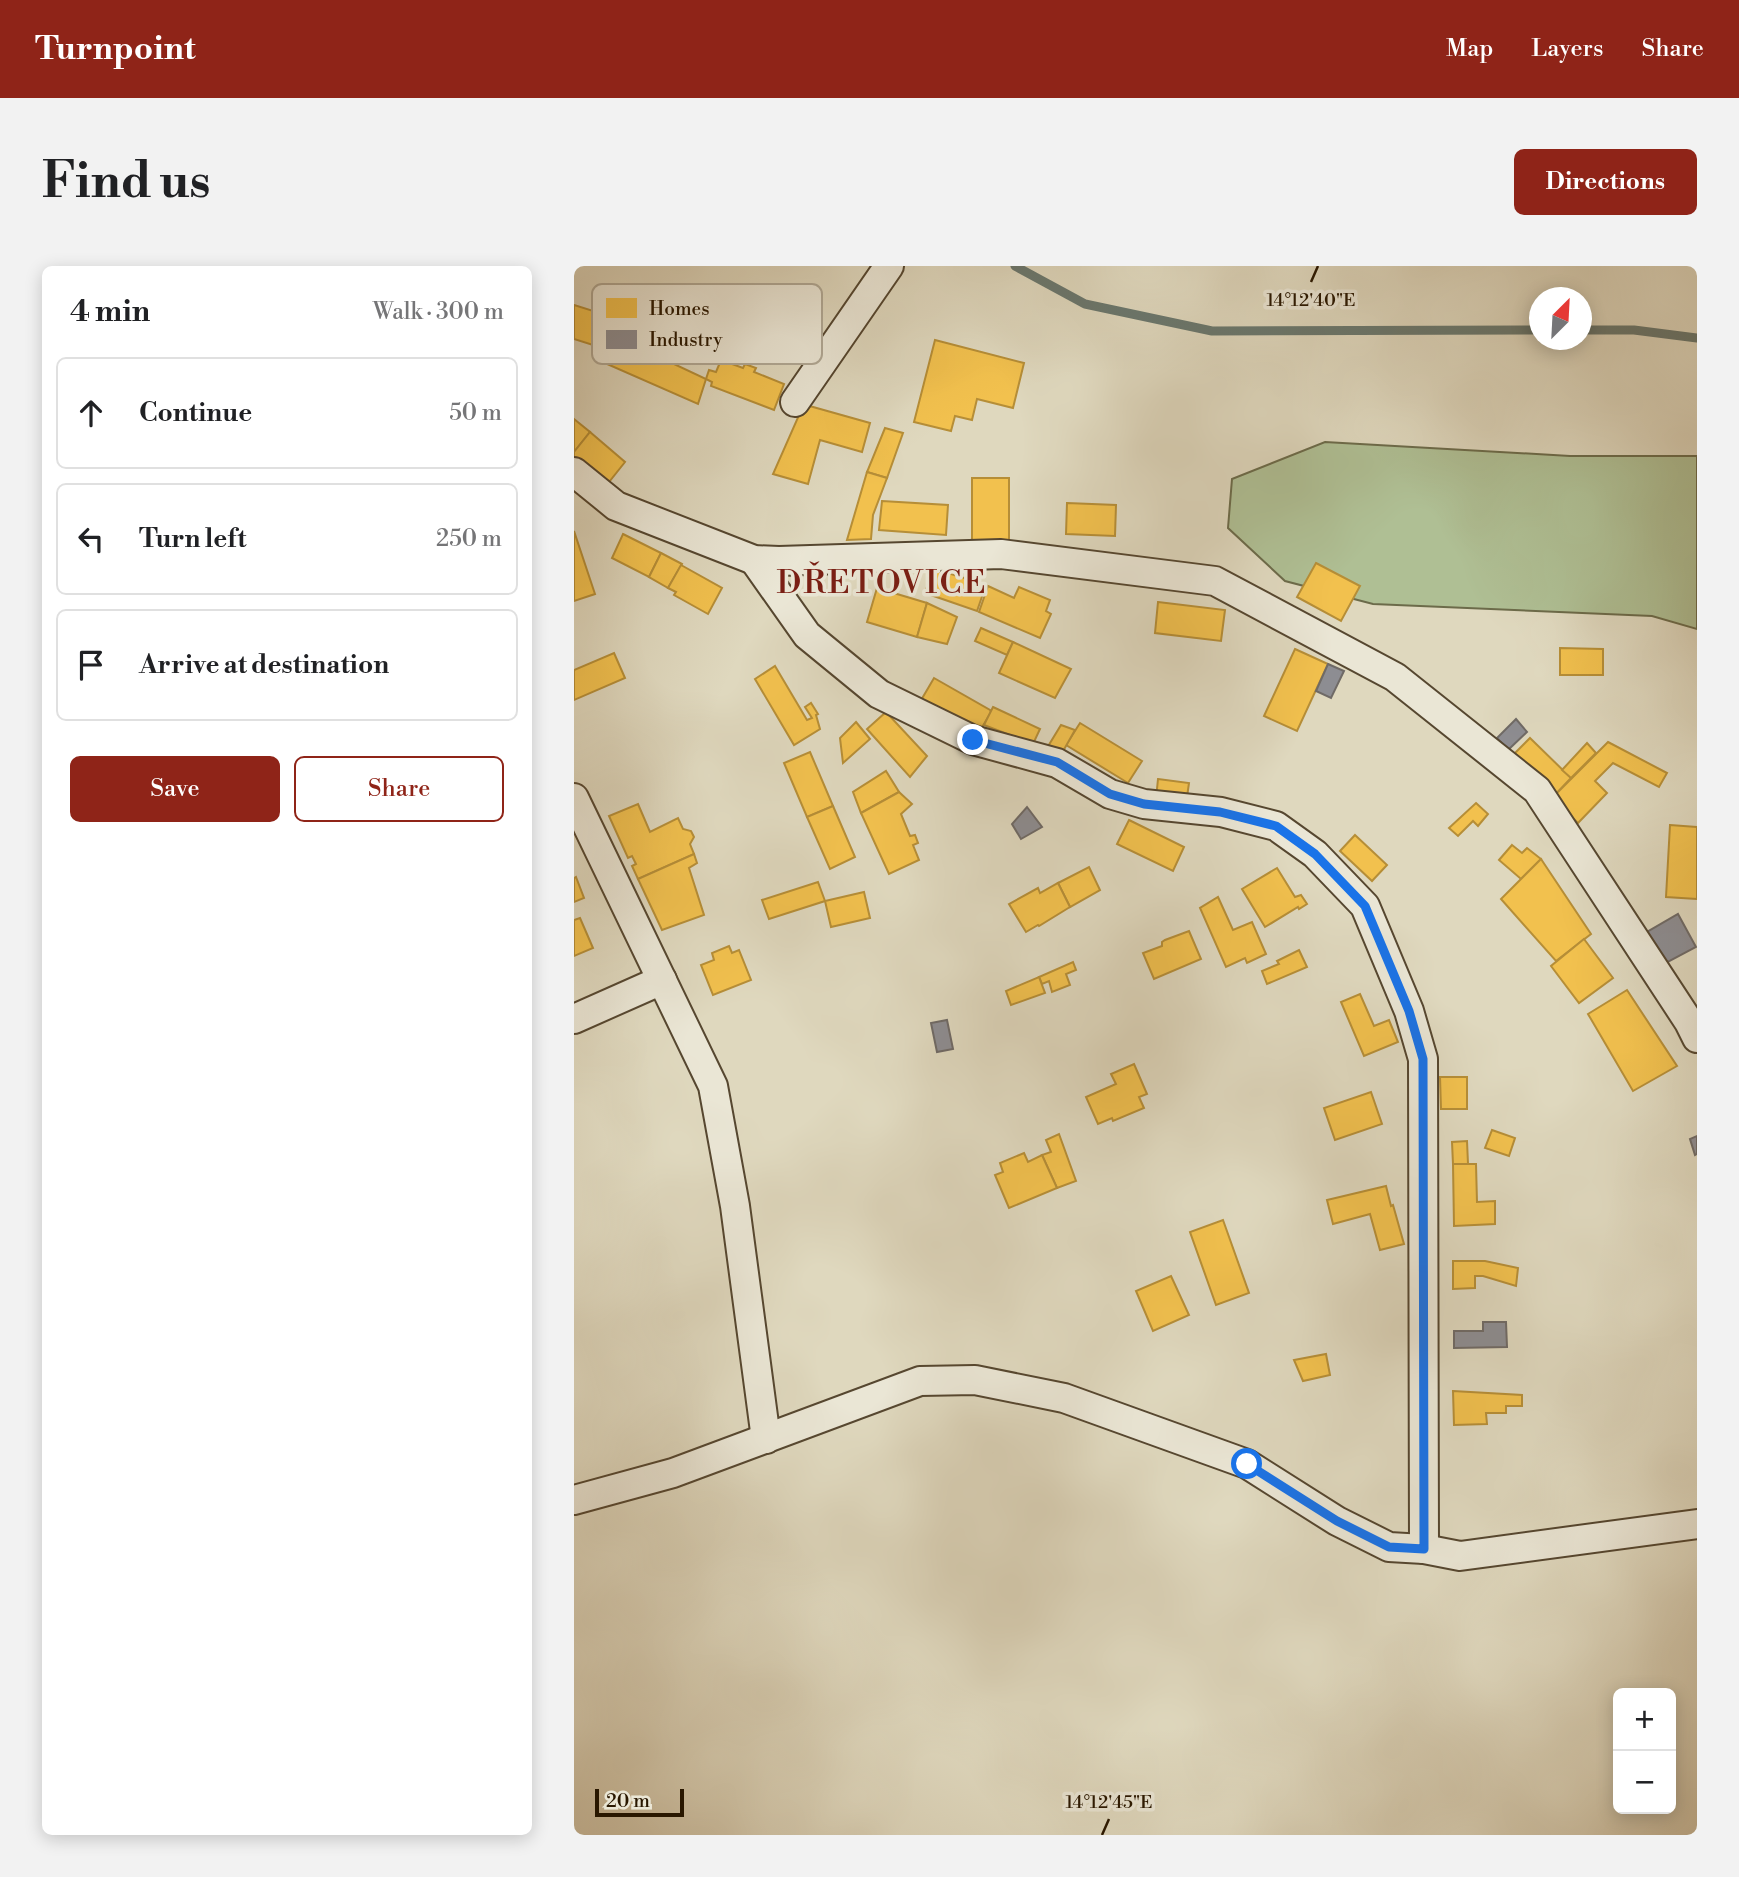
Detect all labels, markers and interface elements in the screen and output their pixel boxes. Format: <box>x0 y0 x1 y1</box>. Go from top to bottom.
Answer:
text: Turnpoint <box>35 29 196 70</box>
text: Map <box>1446 34 1493 64</box>
text: Layers <box>1531 34 1603 64</box>
text: Share <box>1641 34 1704 64</box>
button: Directions <box>1514 149 1697 215</box>
text: Find us <box>42 152 211 213</box>
legend <box>592 284 822 364</box>
north arrow <box>1529 287 1592 350</box>
text: 14°12'40"E <box>1267 289 1355 312</box>
text: 4 min <box>70 293 150 331</box>
text: Homes <box>649 297 709 321</box>
text: Walk · 300 m <box>373 298 504 326</box>
text: Industry <box>649 328 723 352</box>
icon: ahead <box>72 394 110 432</box>
text: Continue <box>139 397 252 429</box>
text: 50 m <box>449 399 502 427</box>
icon: left <box>72 520 110 558</box>
text: Turn left <box>139 523 247 555</box>
text: 250 m <box>436 525 502 553</box>
district label: DŘETOVICE <box>776 561 988 603</box>
icon: arrive <box>72 646 110 684</box>
text: Arrive at destination <box>139 649 389 681</box>
route end <box>957 724 988 755</box>
button: Save <box>70 756 280 822</box>
button: Share <box>294 756 504 822</box>
route start <box>1231 1448 1262 1479</box>
map controls <box>1613 1688 1676 1814</box>
button: + <box>1613 1688 1676 1751</box>
button: − <box>1613 1751 1676 1814</box>
scale bar <box>595 1786 684 1818</box>
text: 20 m <box>606 1789 650 1813</box>
text: 14°12'45"E <box>1066 1791 1152 1814</box>

